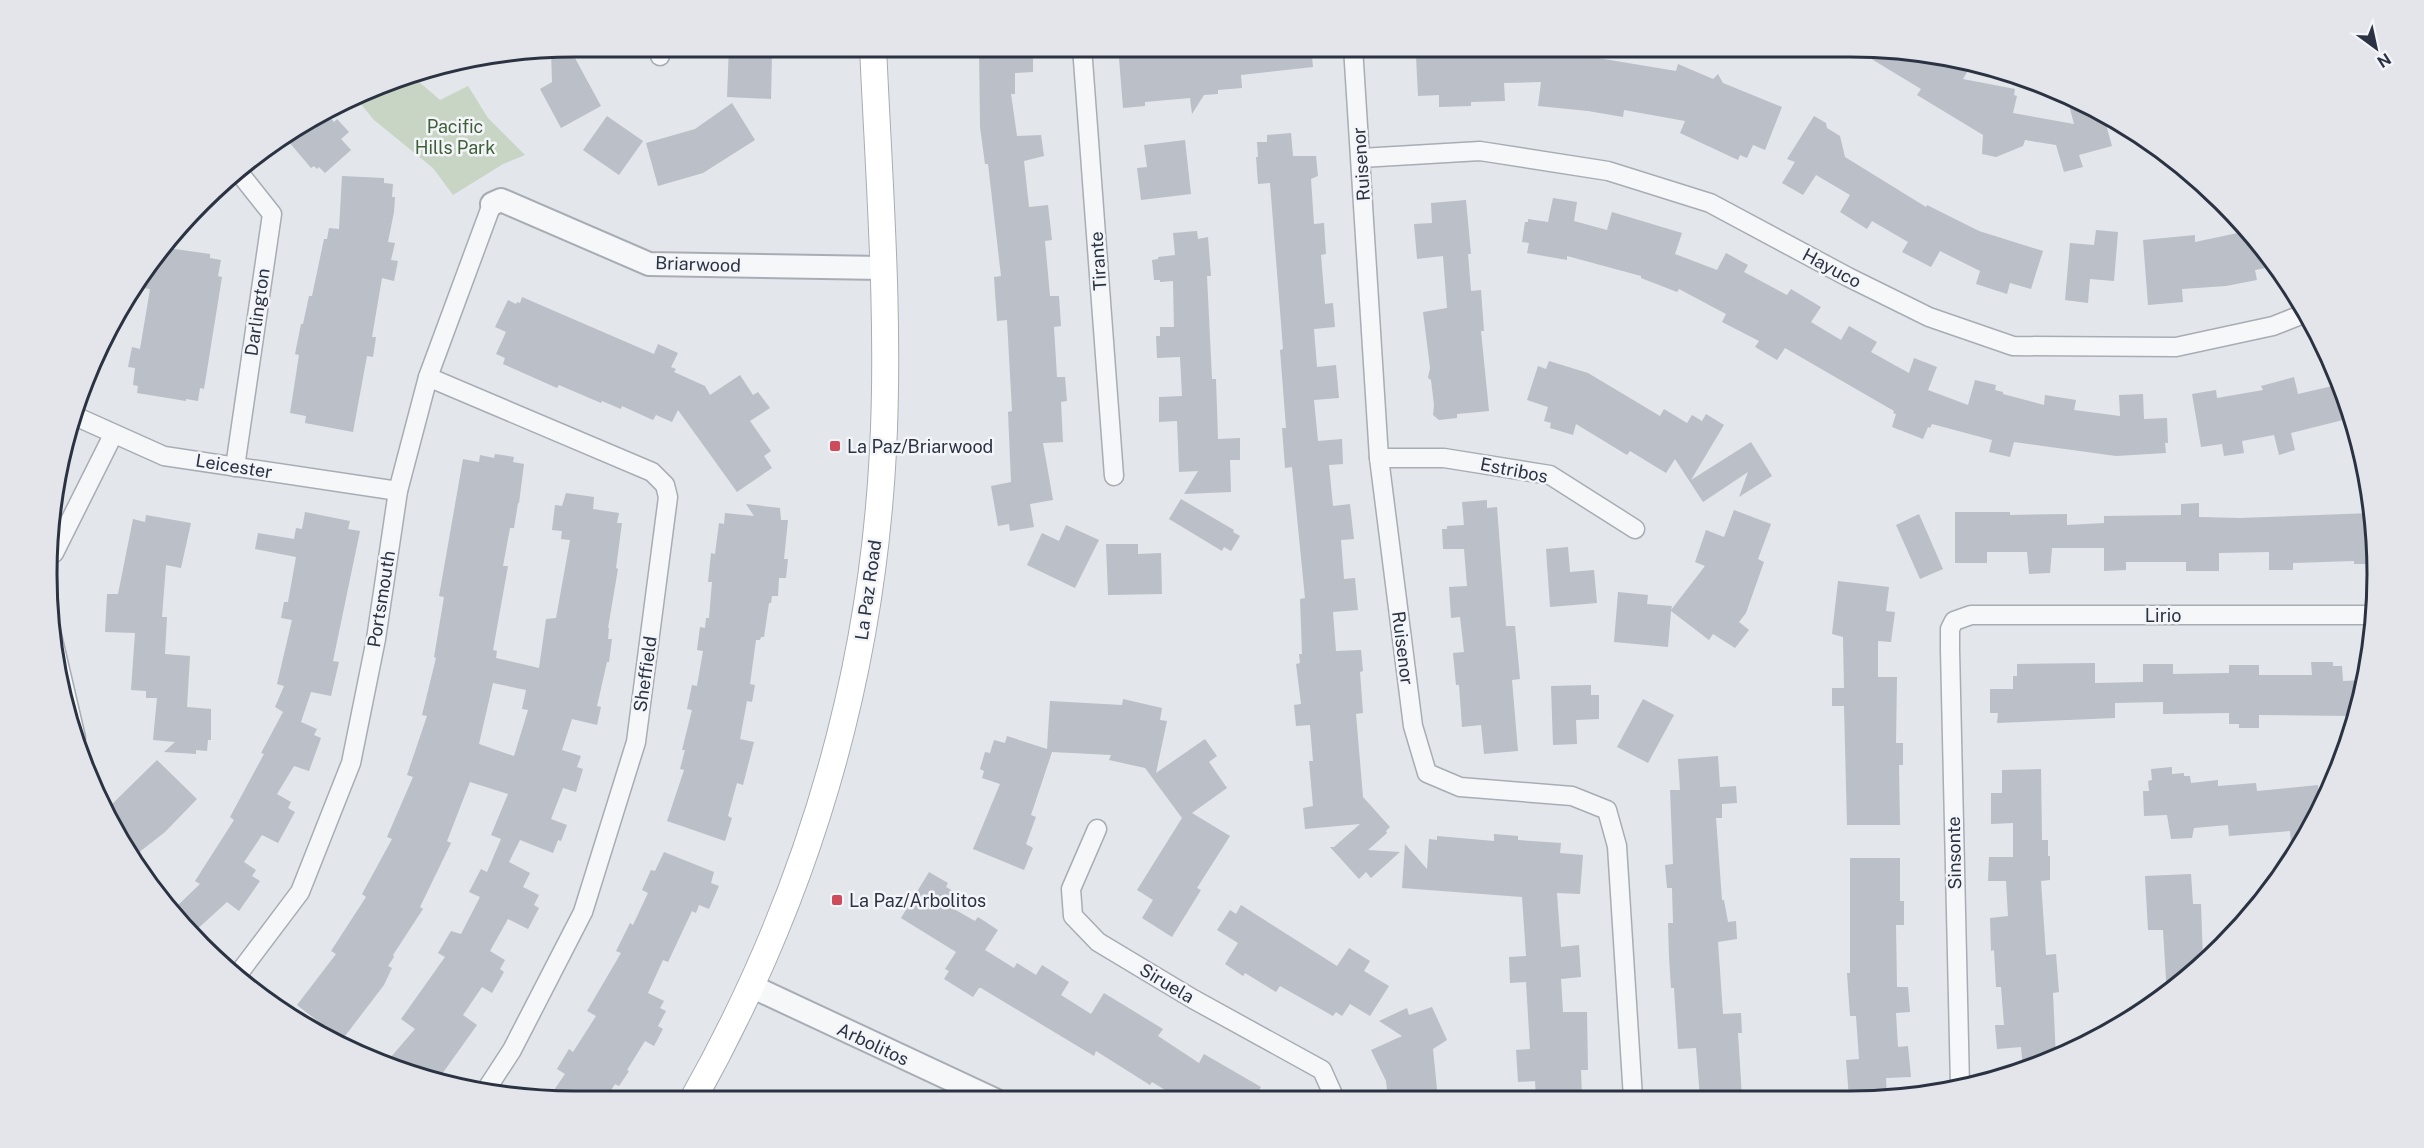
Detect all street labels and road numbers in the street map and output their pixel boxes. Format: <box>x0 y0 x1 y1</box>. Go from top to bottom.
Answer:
street label: Ruisenor <box>1348 126 1374 202</box>
street label: Tirante <box>1085 231 1111 291</box>
street label: Hayuco <box>1799 244 1865 292</box>
street label: Briarwood <box>655 252 741 276</box>
street label: Darlington <box>240 267 274 357</box>
street label: Leicester <box>194 450 274 482</box>
street label: Estribos <box>1478 453 1550 487</box>
street label: La Paz Road <box>851 538 885 642</box>
street label: Portsmouth <box>363 549 399 649</box>
street label: Lirio <box>2145 605 2181 626</box>
street label: Ruisenor <box>1388 610 1418 686</box>
street label: Sheffield <box>629 635 661 713</box>
street label: Sinsonte <box>1943 816 1965 890</box>
street label: Siruela <box>1136 959 1198 1007</box>
street label: Arbolitos <box>834 1018 912 1070</box>

